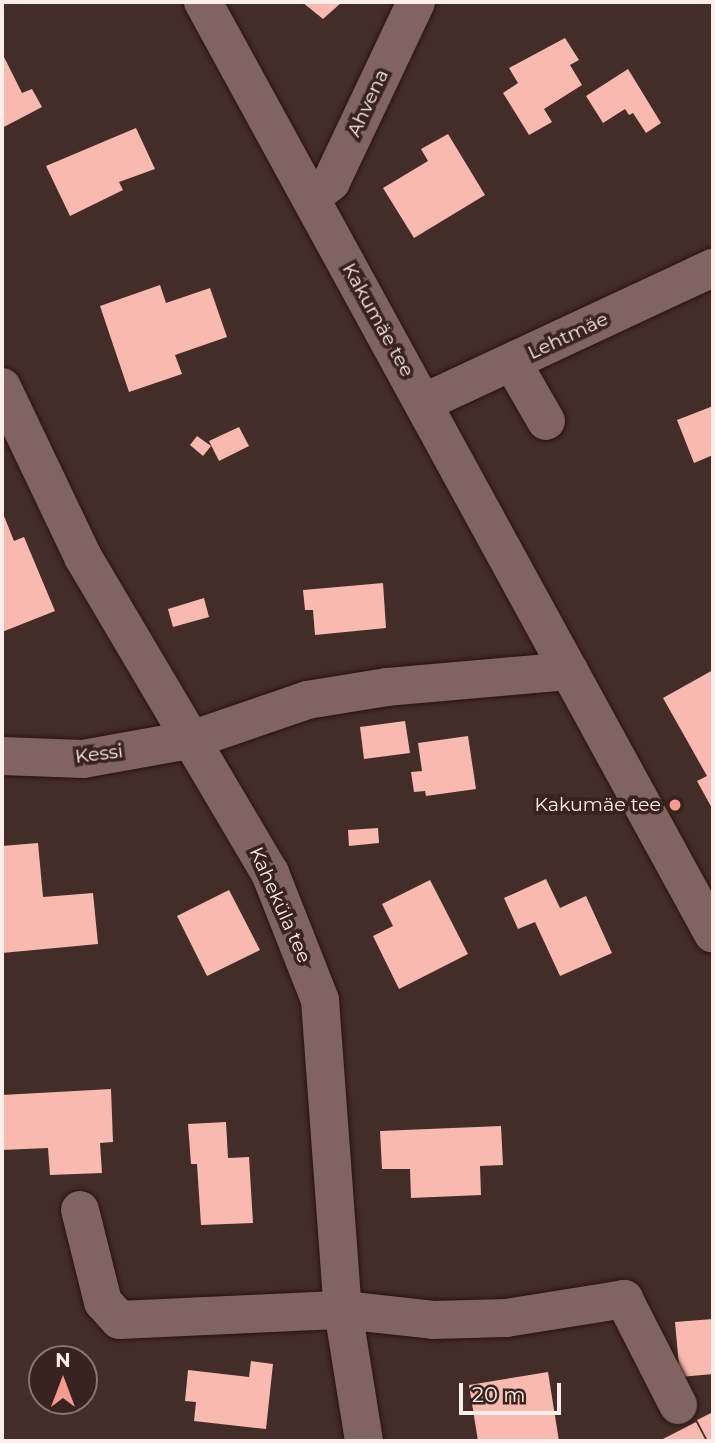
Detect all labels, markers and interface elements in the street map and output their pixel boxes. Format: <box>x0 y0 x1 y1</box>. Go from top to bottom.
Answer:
street label: Ahvena <box>342 66 394 140</box>
street label: Kakumäe tee <box>337 259 419 381</box>
street label: Lehtmäe <box>524 308 612 364</box>
street label: Kessi <box>74 740 124 768</box>
place label: Kakumäe tee <box>534 794 661 816</box>
marker: Kakumäe tee <box>667 797 683 813</box>
street label: Kaheküla tee <box>244 844 316 966</box>
north arrow <box>28 1345 98 1415</box>
text: N <box>55 1349 71 1372</box>
scale bar <box>463 1370 564 1414</box>
text: 20 m <box>472 1382 526 1407</box>

